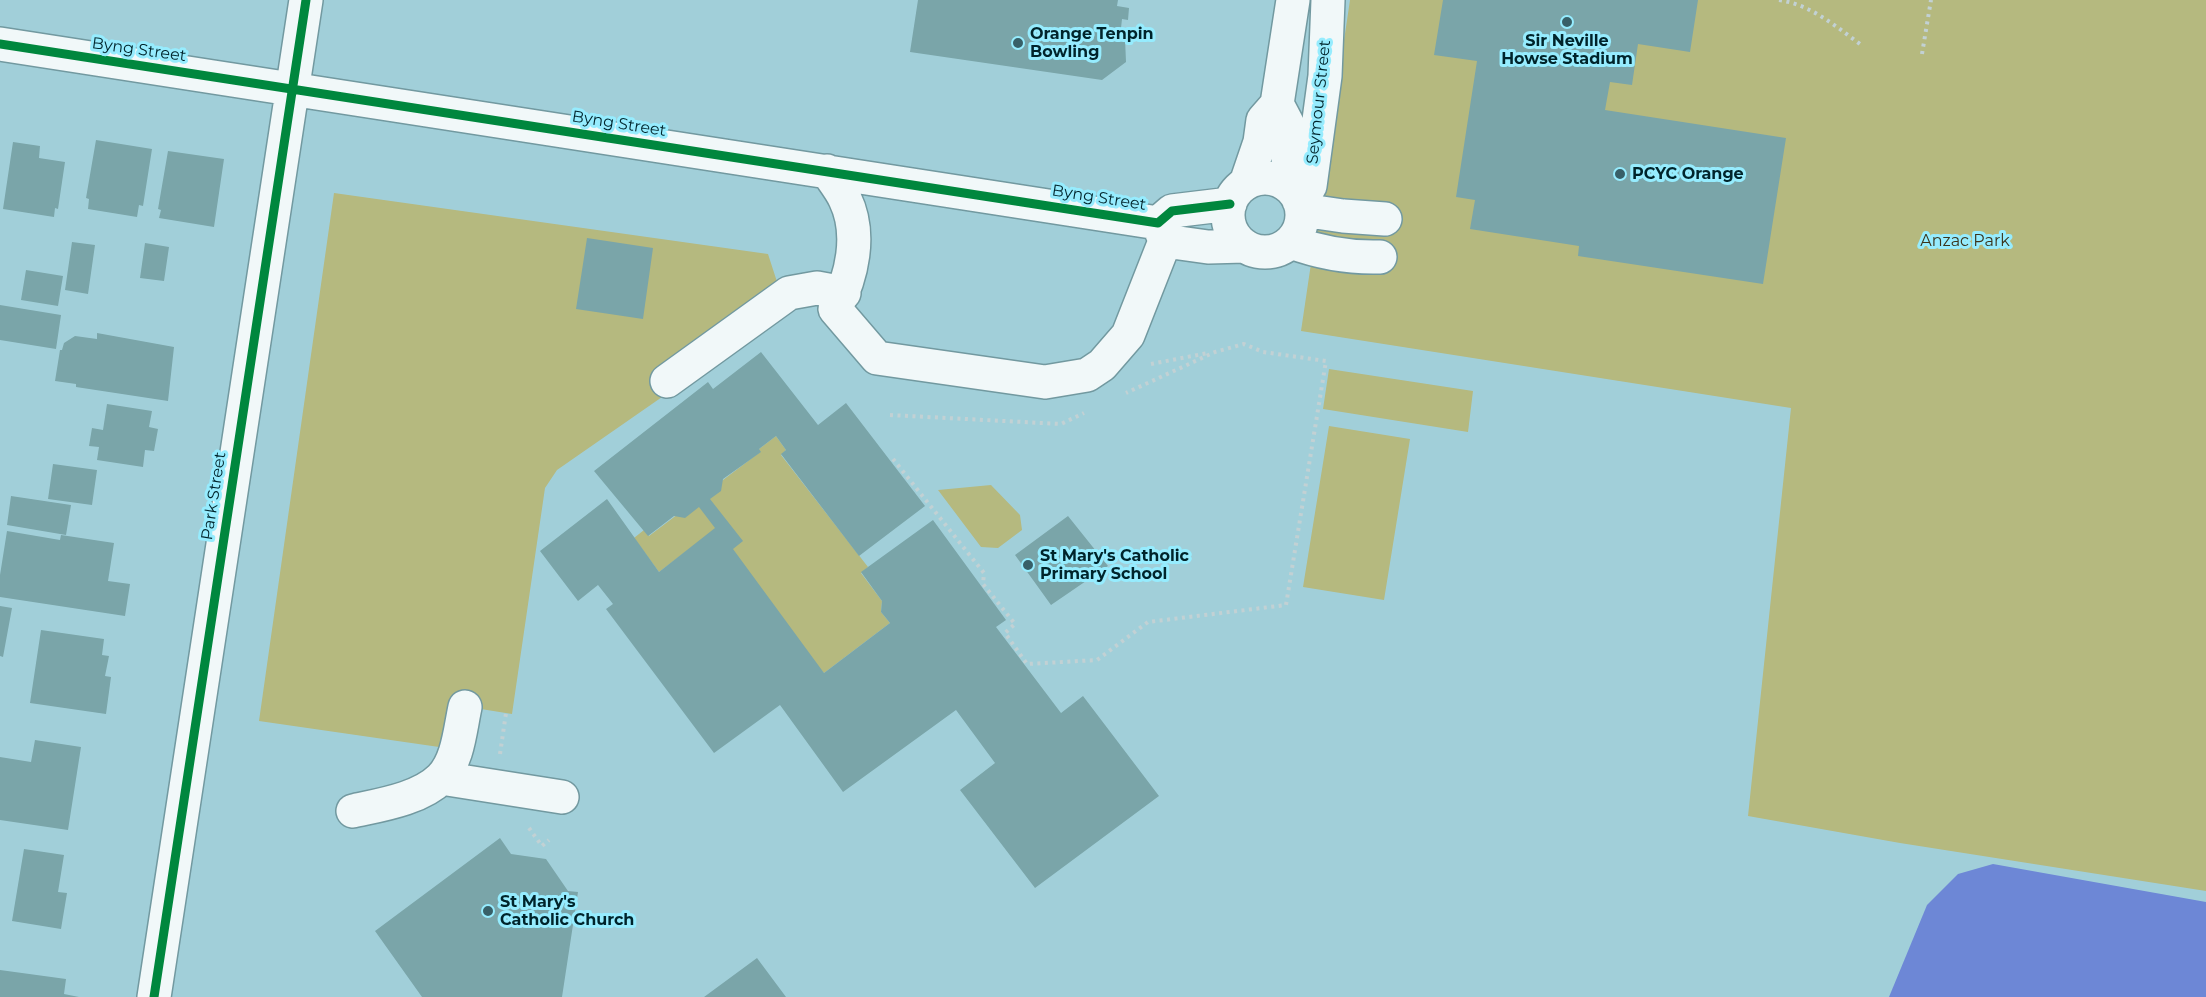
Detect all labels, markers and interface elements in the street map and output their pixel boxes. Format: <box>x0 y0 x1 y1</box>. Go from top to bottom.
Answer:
marker: Sir Neville Howse Stadium <box>1560 15 1574 29</box>
place label: Orange Tenpin Bowling <box>1030 24 1154 62</box>
place label: Sir Neville Howse Stadium <box>1501 31 1633 69</box>
street label: Byng Street <box>91 34 187 66</box>
marker: Orange Tenpin Bowling <box>1011 36 1025 50</box>
street label: Seymour Street <box>1303 39 1335 165</box>
street label: Byng Street <box>571 107 667 141</box>
place label: PCYC Orange <box>1632 164 1744 184</box>
marker: PCYC Orange <box>1613 167 1627 181</box>
street label: Byng Street <box>1051 181 1147 215</box>
park label: Anzac Park <box>1920 231 2010 251</box>
street label: Park Street <box>198 450 230 542</box>
place label: St Mary's Catholic Primary School <box>1040 546 1189 584</box>
marker: St Mary's Catholic Primary School <box>1021 558 1035 572</box>
place label: St Mary's Catholic Church <box>500 892 634 930</box>
marker: St Mary's Catholic Church <box>481 904 495 918</box>

